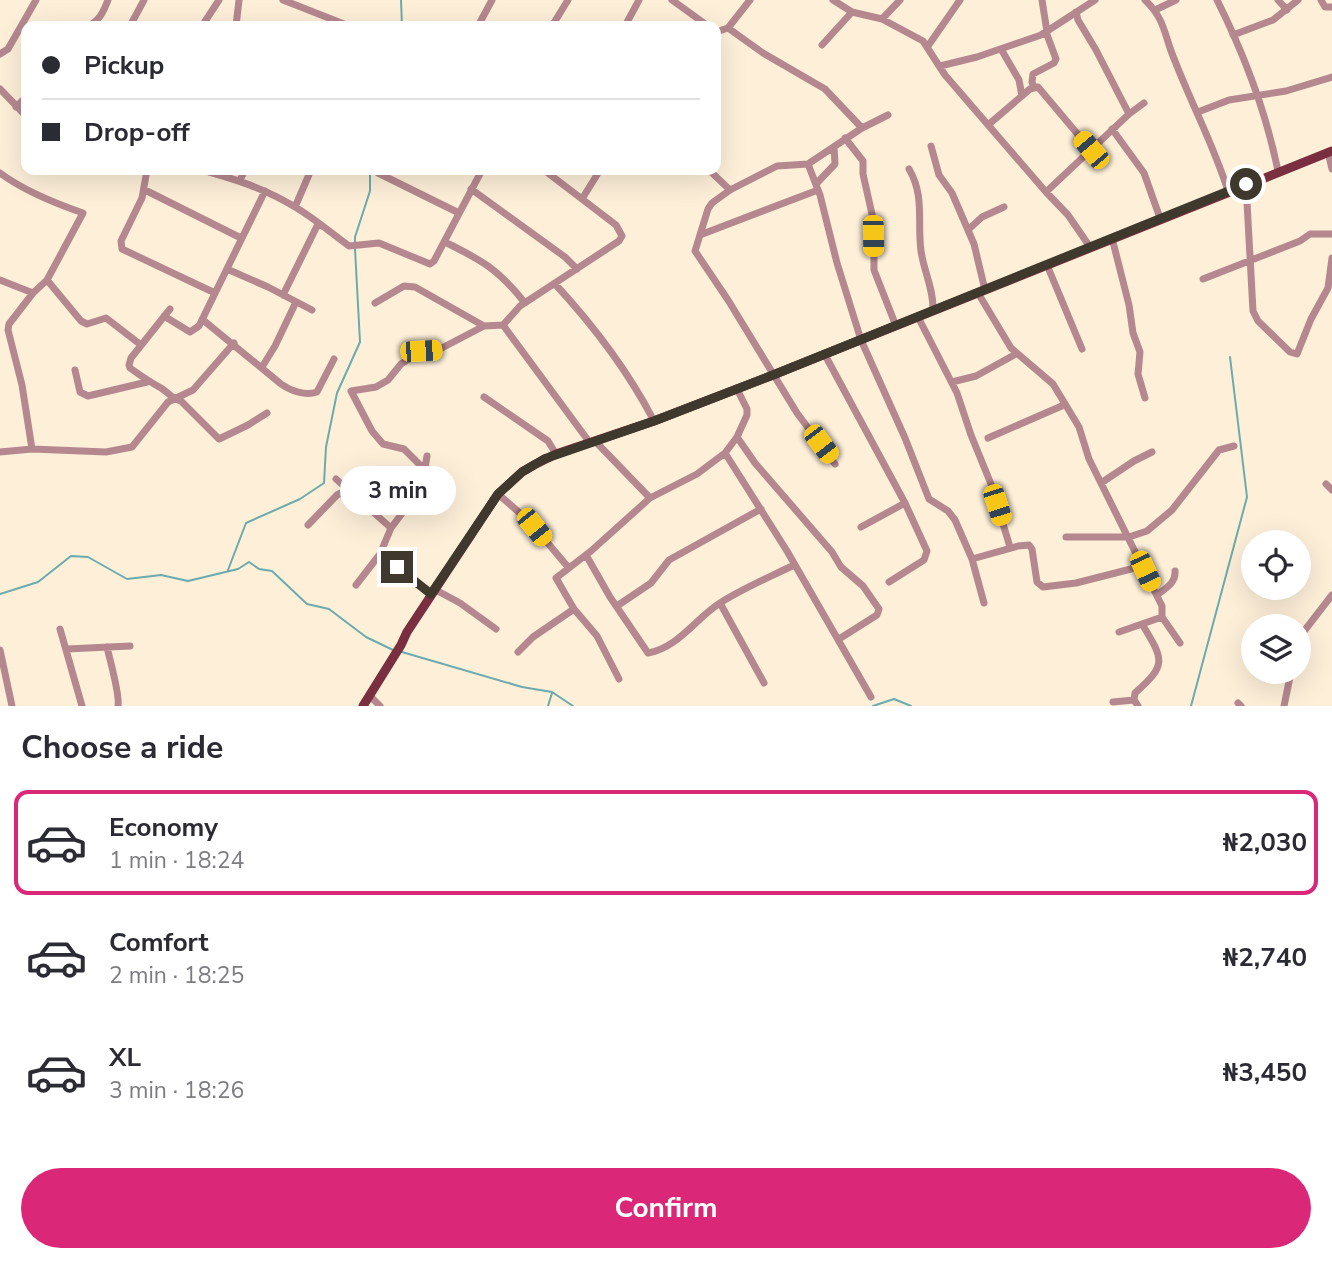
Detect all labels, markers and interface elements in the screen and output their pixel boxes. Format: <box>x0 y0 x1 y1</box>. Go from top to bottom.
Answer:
text: Pickup <box>84 48 164 83</box>
text: Drop-off <box>84 115 190 150</box>
car <box>1070 127 1113 173</box>
route start <box>1230 168 1262 200</box>
car <box>863 215 884 257</box>
car <box>400 339 443 363</box>
car <box>800 421 843 467</box>
callout: 3 min <box>339 466 455 514</box>
text: 3 min <box>368 475 428 506</box>
car <box>981 482 1014 528</box>
car <box>513 504 556 550</box>
map controls <box>1241 530 1311 684</box>
button: locate <box>1241 530 1311 600</box>
car <box>1127 548 1164 594</box>
route end <box>381 551 413 583</box>
button: layers <box>1241 614 1311 684</box>
text: Choose a ride <box>21 726 223 769</box>
text: Economy <box>109 810 218 845</box>
icon: car <box>25 811 88 874</box>
text: ₦2,030 <box>1223 825 1307 860</box>
text: 1 min · 18:24 <box>109 845 244 876</box>
text: Comfort <box>109 925 209 960</box>
icon: car <box>25 926 88 989</box>
text: ₦2,740 <box>1223 940 1307 975</box>
text: 2 min · 18:25 <box>109 960 244 991</box>
text: XL <box>109 1040 141 1075</box>
icon: car <box>25 1041 88 1104</box>
text: ₦3,450 <box>1223 1055 1307 1090</box>
text: 3 min · 18:26 <box>109 1075 244 1106</box>
button: Confirm <box>21 1168 1311 1248</box>

